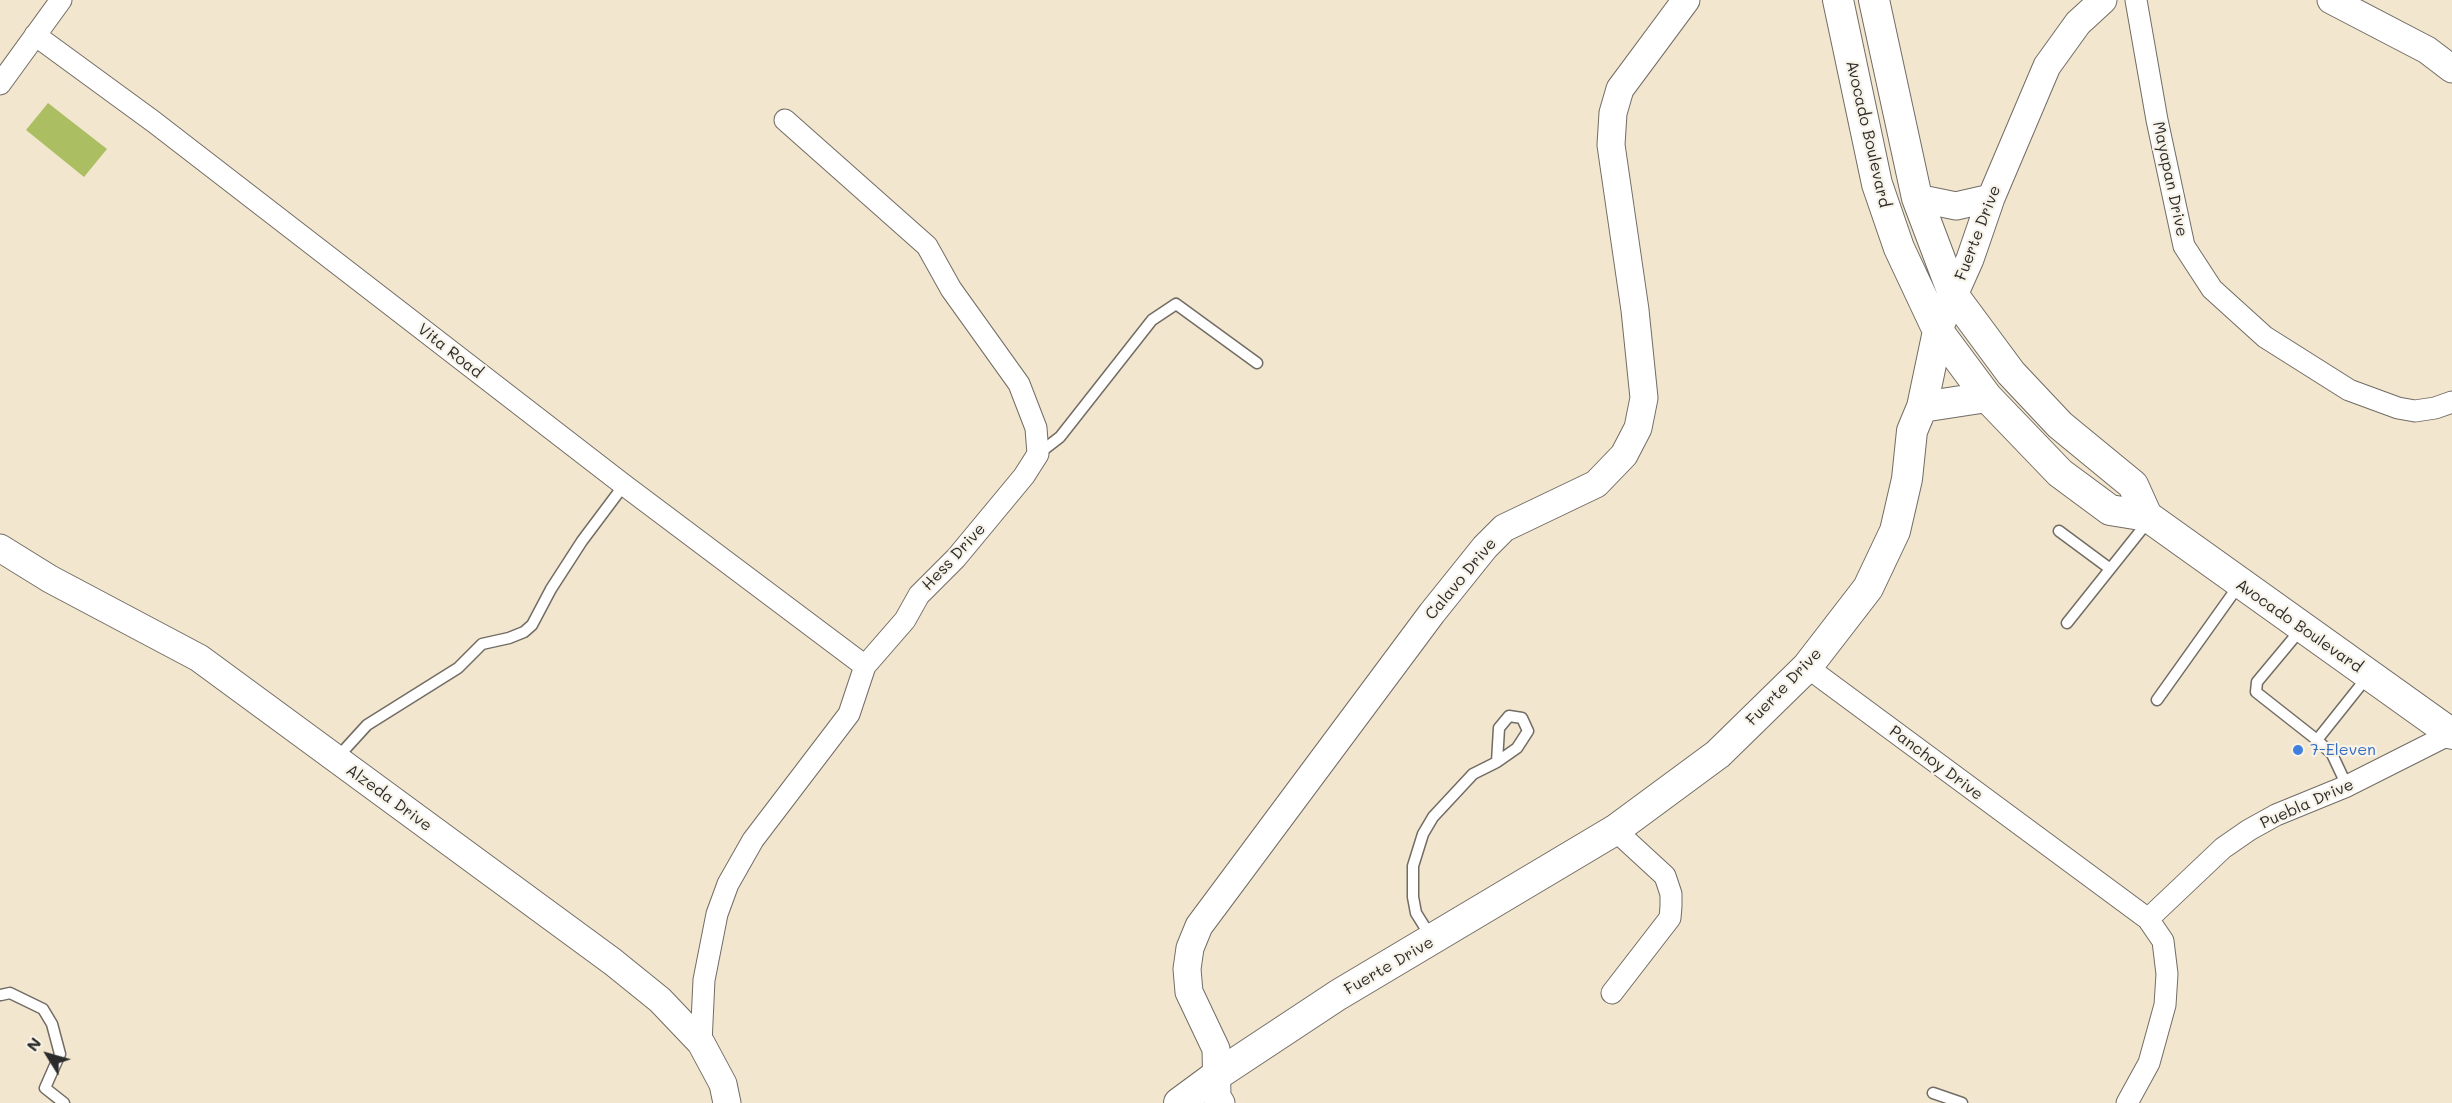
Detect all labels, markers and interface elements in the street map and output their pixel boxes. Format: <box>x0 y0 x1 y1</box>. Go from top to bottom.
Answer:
street label: Avocado Boulevard <box>1842 59 1894 209</box>
street label: Mayapan Drive <box>2148 120 2192 238</box>
street label: Fuerte Drive <box>1951 183 2005 283</box>
street label: Vita Road <box>414 320 486 382</box>
street label: Hess Drive <box>918 520 990 594</box>
street label: Calavo Drive <box>1421 534 1501 624</box>
street label: Avocado Boulevard <box>2232 575 2366 677</box>
street label: Fuerte Drive <box>1742 644 1826 730</box>
street label: Panchoy Drive <box>1885 722 1987 804</box>
place label: 7-Eleven <box>2310 740 2376 760</box>
marker: 7-Eleven <box>2291 743 2305 757</box>
street label: Alzeda Drive <box>342 760 436 836</box>
street label: Puebla Drive <box>2257 775 2357 833</box>
street label: Fuerte Drive <box>1341 933 1437 999</box>
north arrow <box>18 1025 78 1085</box>
text: N <box>21 1033 45 1055</box>

